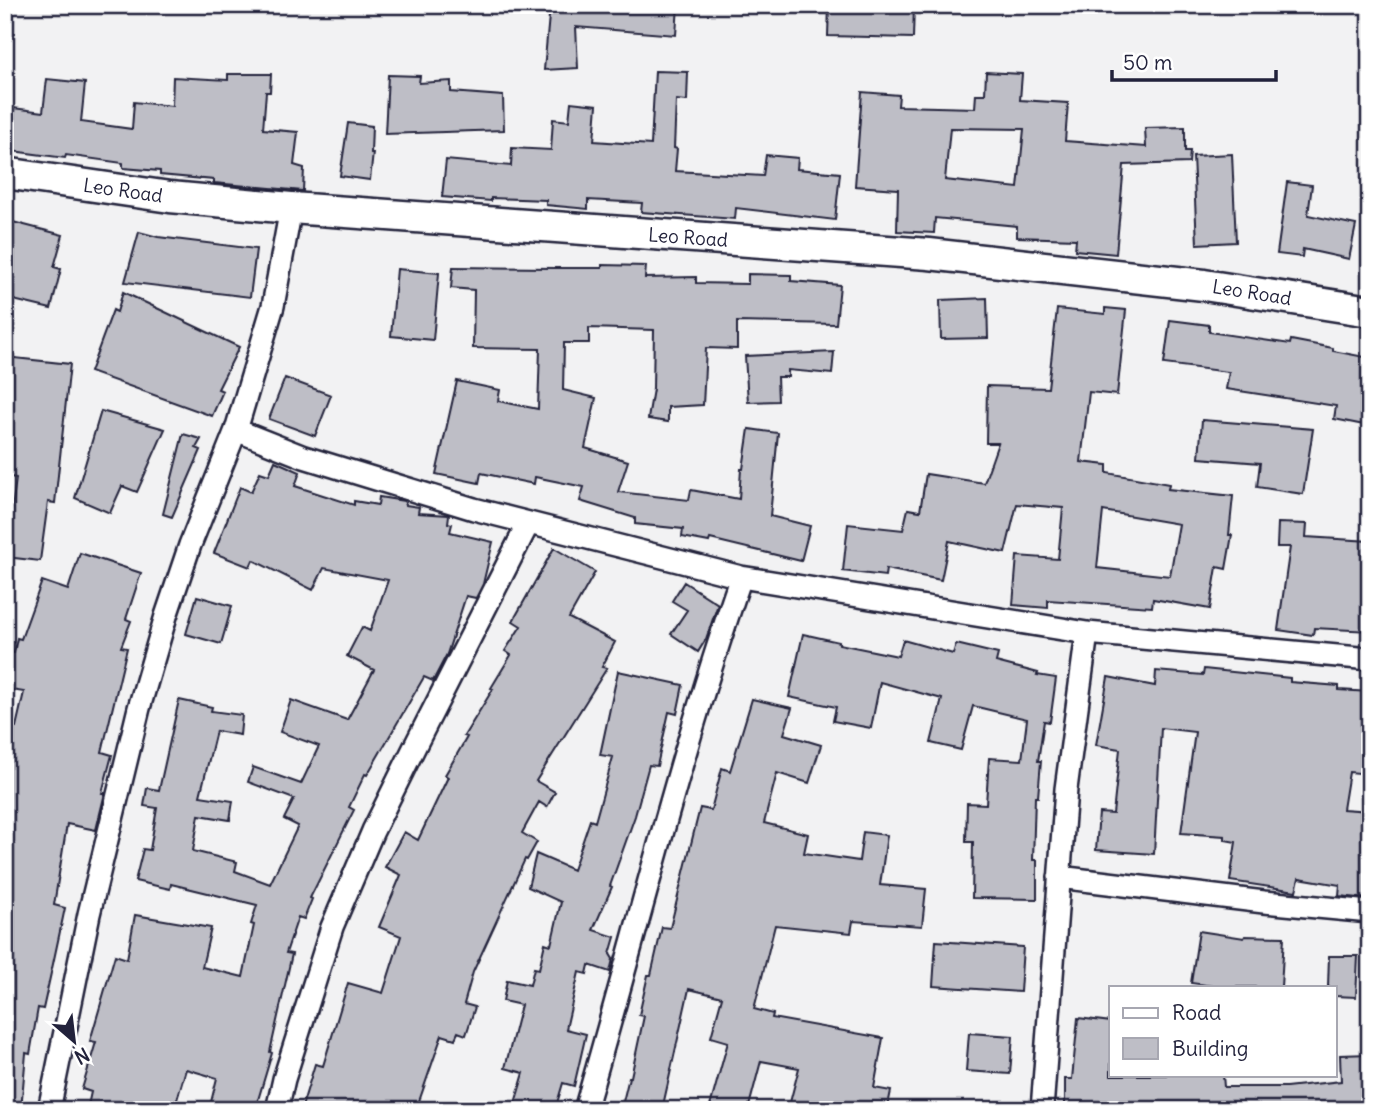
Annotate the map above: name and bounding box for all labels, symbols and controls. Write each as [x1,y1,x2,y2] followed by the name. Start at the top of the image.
[1112,38,1277,82] scale bar
[1123,49,1172,76] text: 50 m
[82,173,164,207] street label: Leo Road
[647,222,729,252] street label: Leo Road
[1211,274,1293,310] street label: Leo Road
[1109,986,1336,1076] legend
[1172,999,1221,1026] text: Road
[38,1006,108,1076] north arrow
[1172,1035,1248,1062] text: Building
[71,1042,93,1070] text: N

